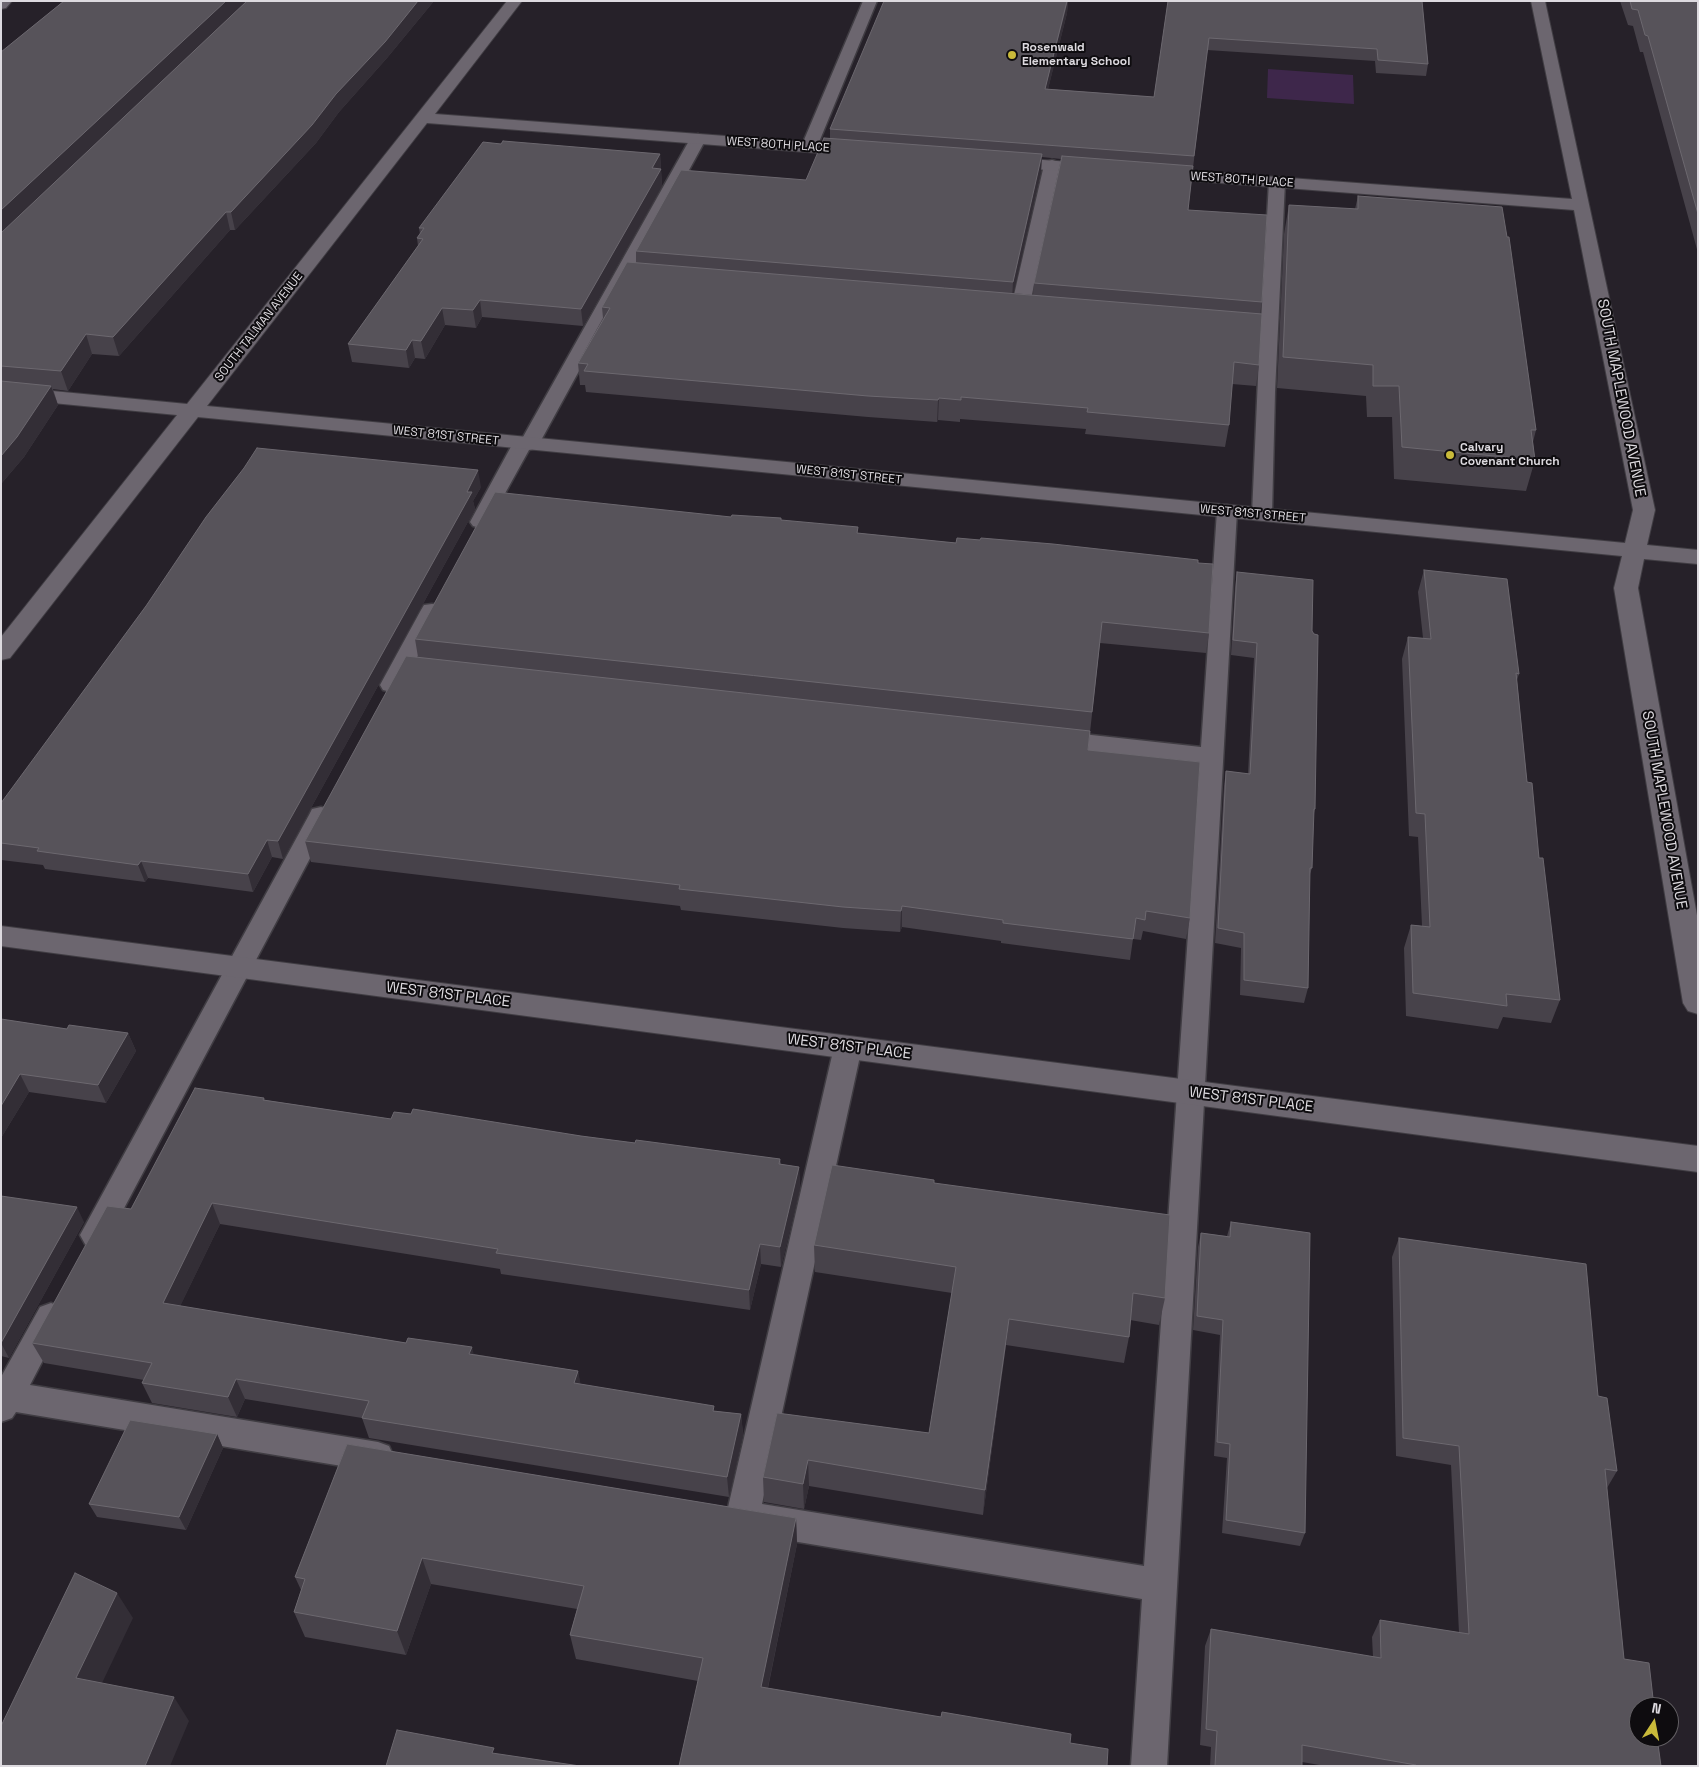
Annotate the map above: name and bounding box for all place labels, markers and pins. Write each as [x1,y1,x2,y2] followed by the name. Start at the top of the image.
[1022,41,1130,69] place label: Rosenwald Elementary School
[1006,49,1018,61] marker: Rosenwald Elementary School
[1460,441,1560,469] place label: Calvary Covenant Church
[1444,449,1456,461] marker: Calvary Covenant Church

